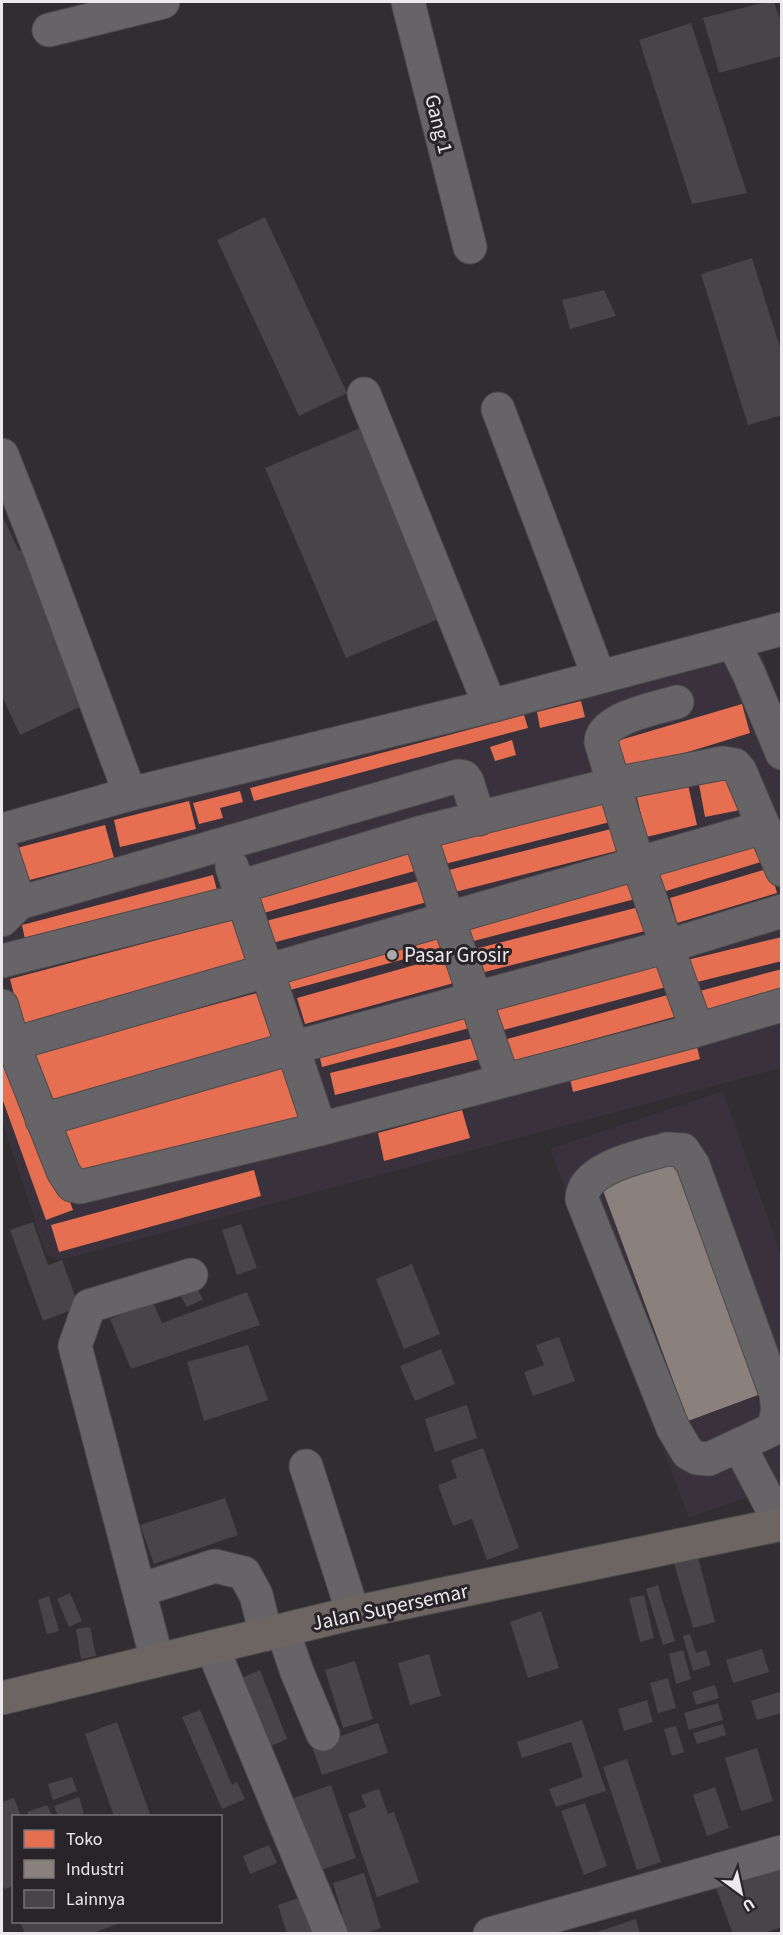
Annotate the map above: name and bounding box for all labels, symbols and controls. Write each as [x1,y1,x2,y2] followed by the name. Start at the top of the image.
[417,91,461,157] street label: Gang 1
[404,940,510,970] place label: Pasar Grosir
[385,948,399,962] marker: Pasar Grosir
[309,1576,471,1638] street label: Jalan Supersemar
[12,1815,222,1923] legend
[66,1827,103,1852] text: Toko
[66,1857,124,1882] text: Industri
[711,1863,771,1923] north arrow
[66,1887,125,1912] text: Lainnya
[738,1893,759,1917] text: U

